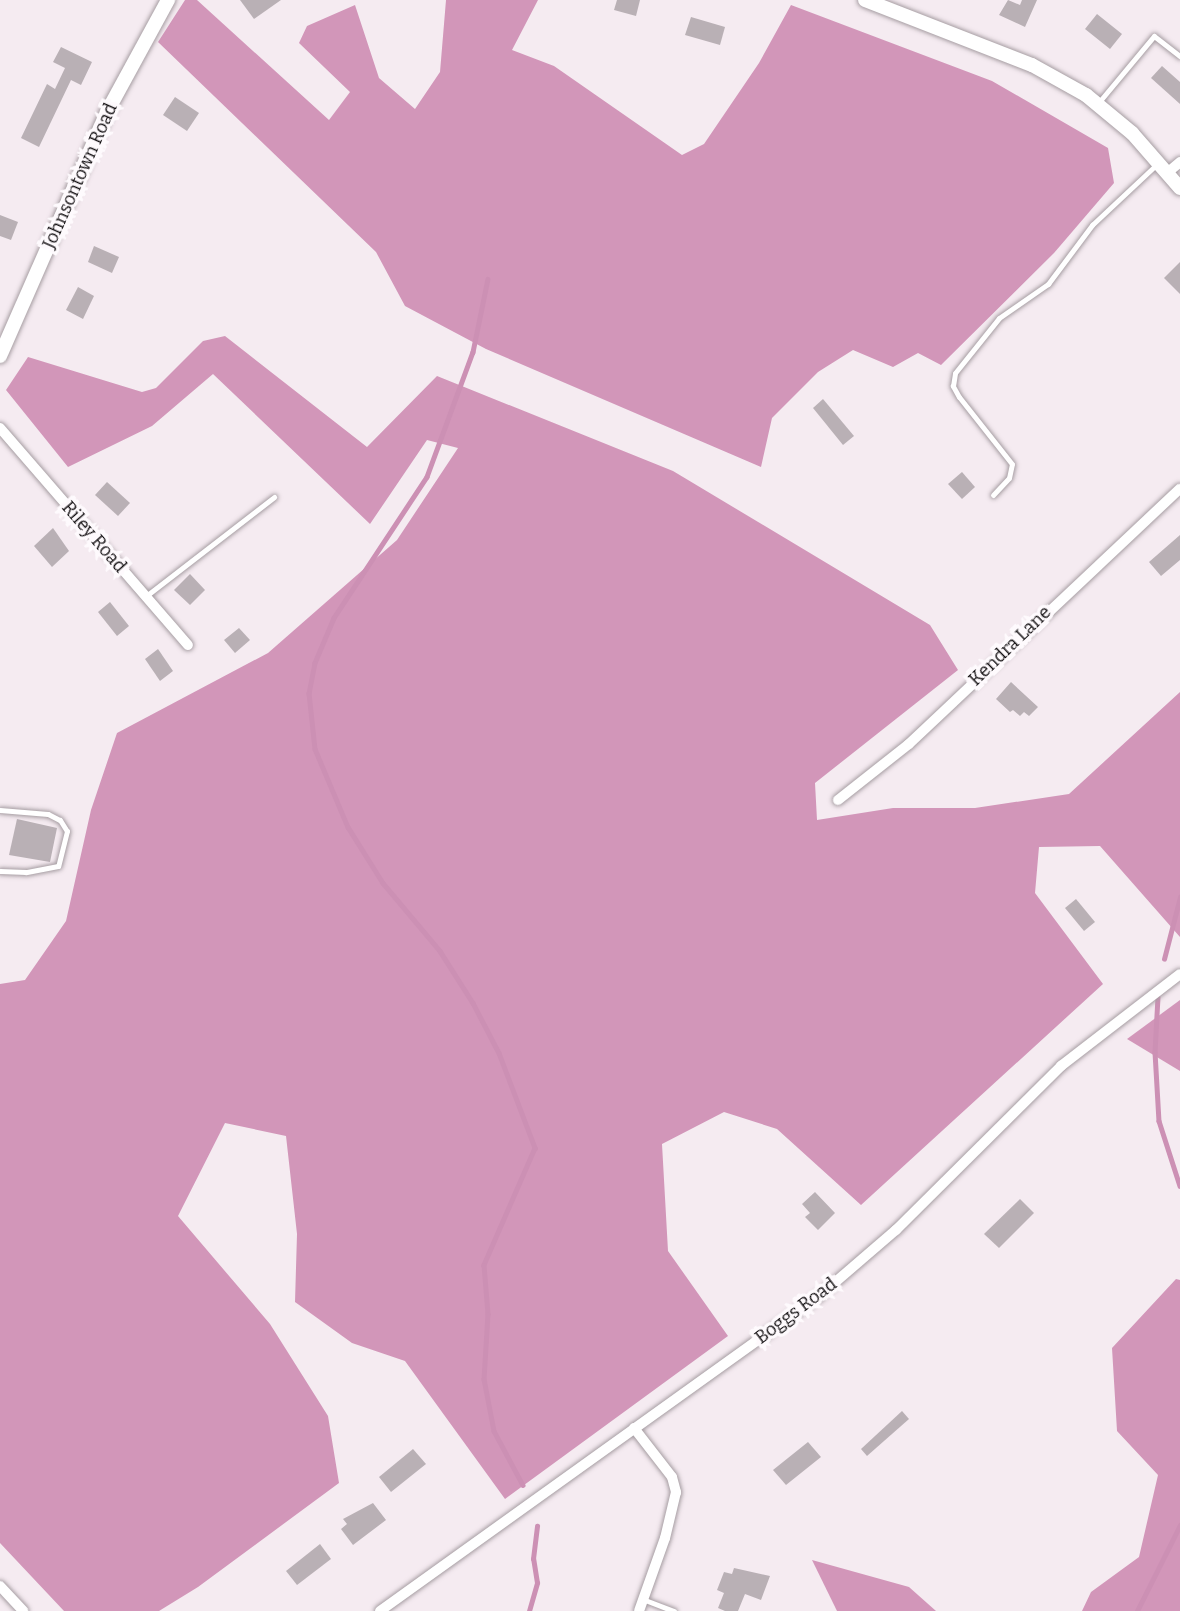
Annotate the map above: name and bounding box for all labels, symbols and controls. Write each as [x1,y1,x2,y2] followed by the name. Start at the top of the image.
[38,100,122,252] street label: Johnsontown Road
[57,497,131,577] street label: Riley Road
[965,602,1055,690] street label: Kendra Lane
[751,1273,841,1349] street label: Boggs Road

